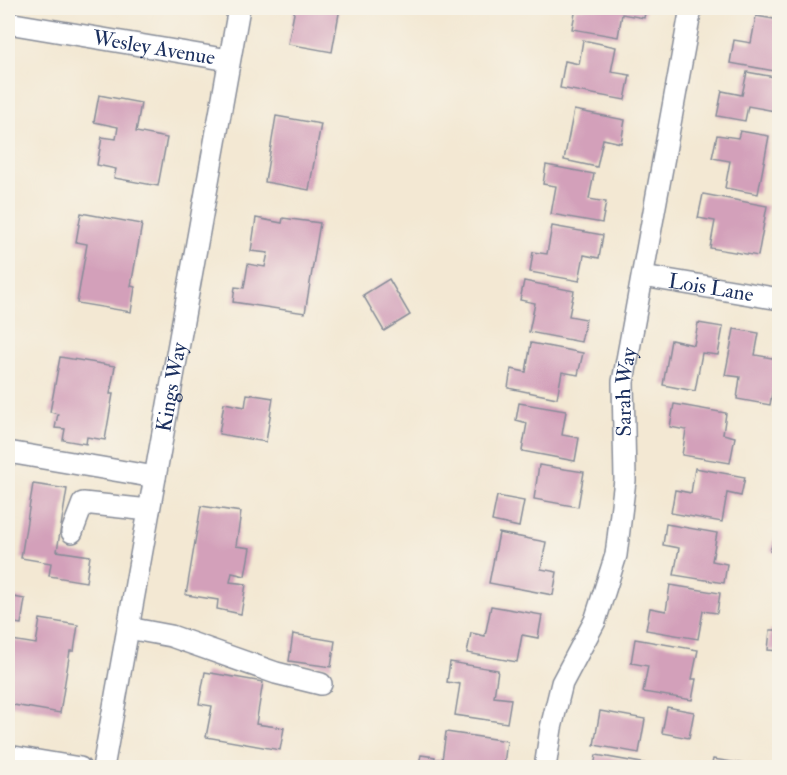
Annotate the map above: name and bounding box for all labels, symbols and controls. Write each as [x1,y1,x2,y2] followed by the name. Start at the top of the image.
[90,24,217,72] street label: Wesley Avenue
[666,267,756,308] street label: Lois Lane
[150,340,193,434] street label: Kings Way
[610,345,643,437] street label: Sarah Way

